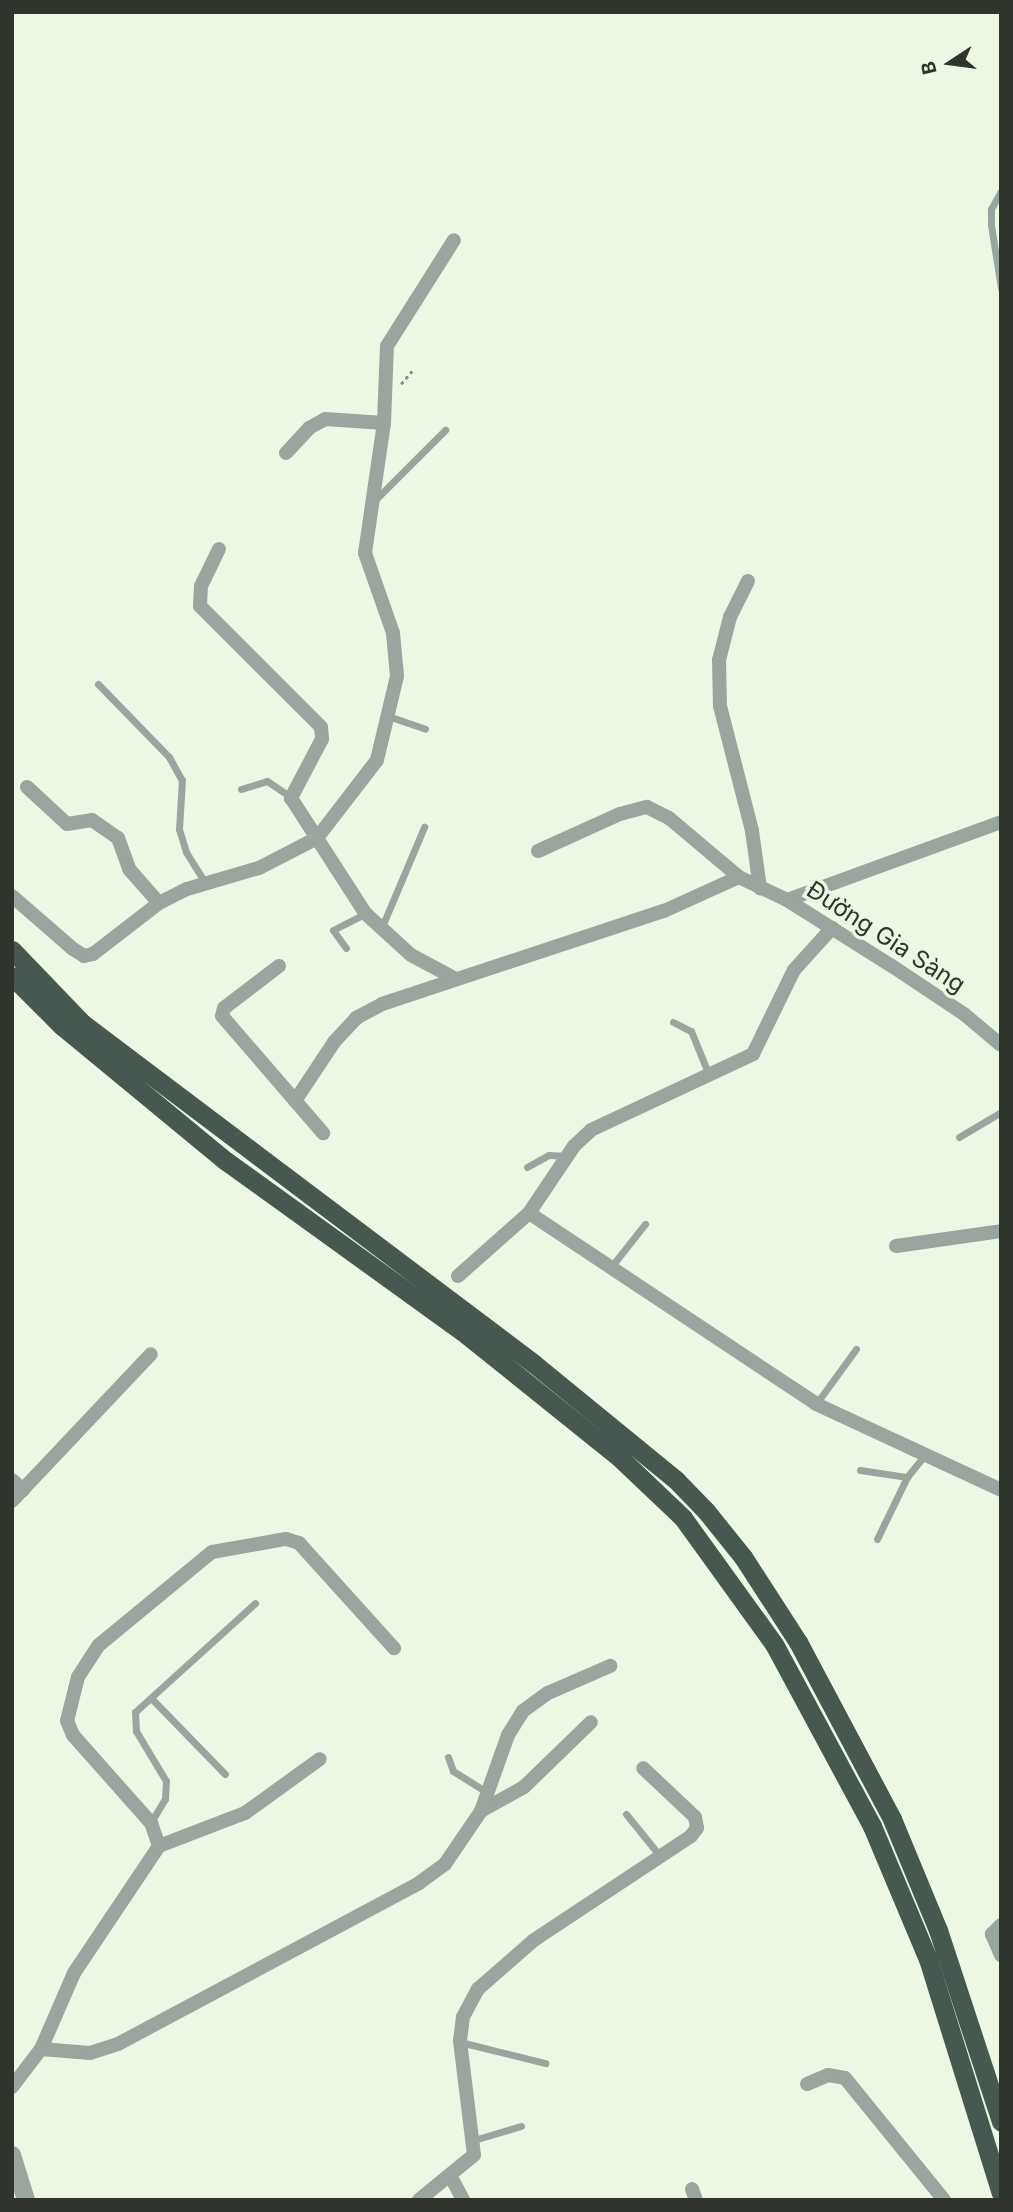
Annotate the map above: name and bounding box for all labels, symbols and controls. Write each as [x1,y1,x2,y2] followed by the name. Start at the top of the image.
[915,28,985,98] north arrow
[916,59,942,77] text: B
[801,875,971,999] street label: Đường Gia Sàng

